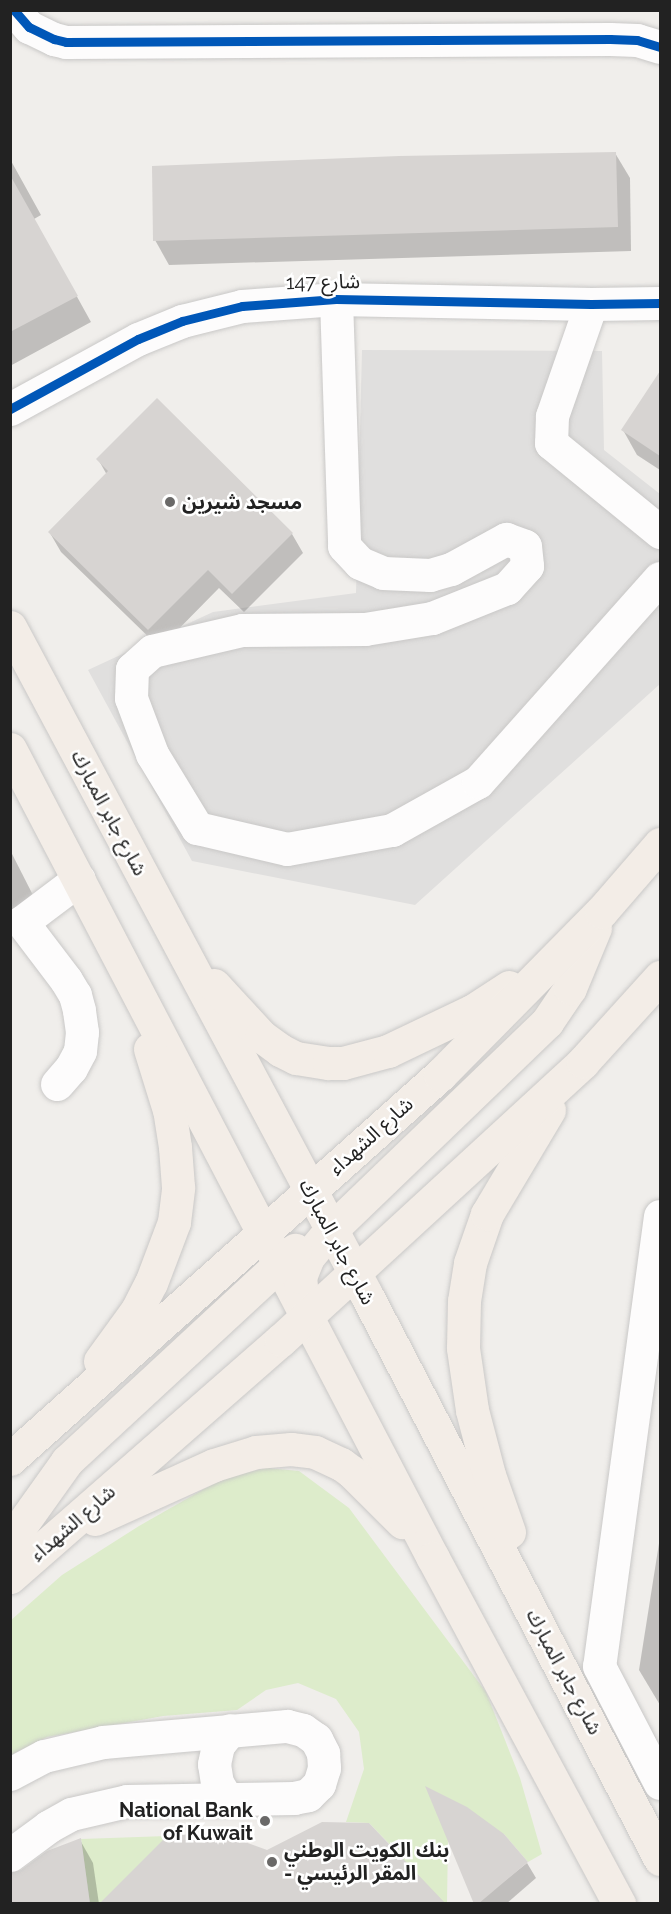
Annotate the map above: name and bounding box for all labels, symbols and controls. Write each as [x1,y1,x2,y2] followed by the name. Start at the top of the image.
[286,269,360,295] street label: شارع 147
[182,490,302,514] place label: مسجد شيرين
[163,495,177,509] marker: مسجد شيرين
[66,746,152,880] street label: شارع جابر المبارك
[324,1092,418,1180] street label: شارع الشهداء
[294,1175,380,1309] street label: شارع جابر المبارك
[26,1480,120,1566] street label: شارع الشهداء
[521,1605,607,1739] street label: شارع جابر المبارك
[119,1798,253,1845] place label: National Bank of Kuwait
[258,1814,272,1828] marker: National Bank of Kuwait
[284,1838,449,1885] place label: بنك الكويت الوطني - المقر الرئيسي
[265,1855,279,1869] marker: بنك الكويت الوطني - المقر الرئيسي

